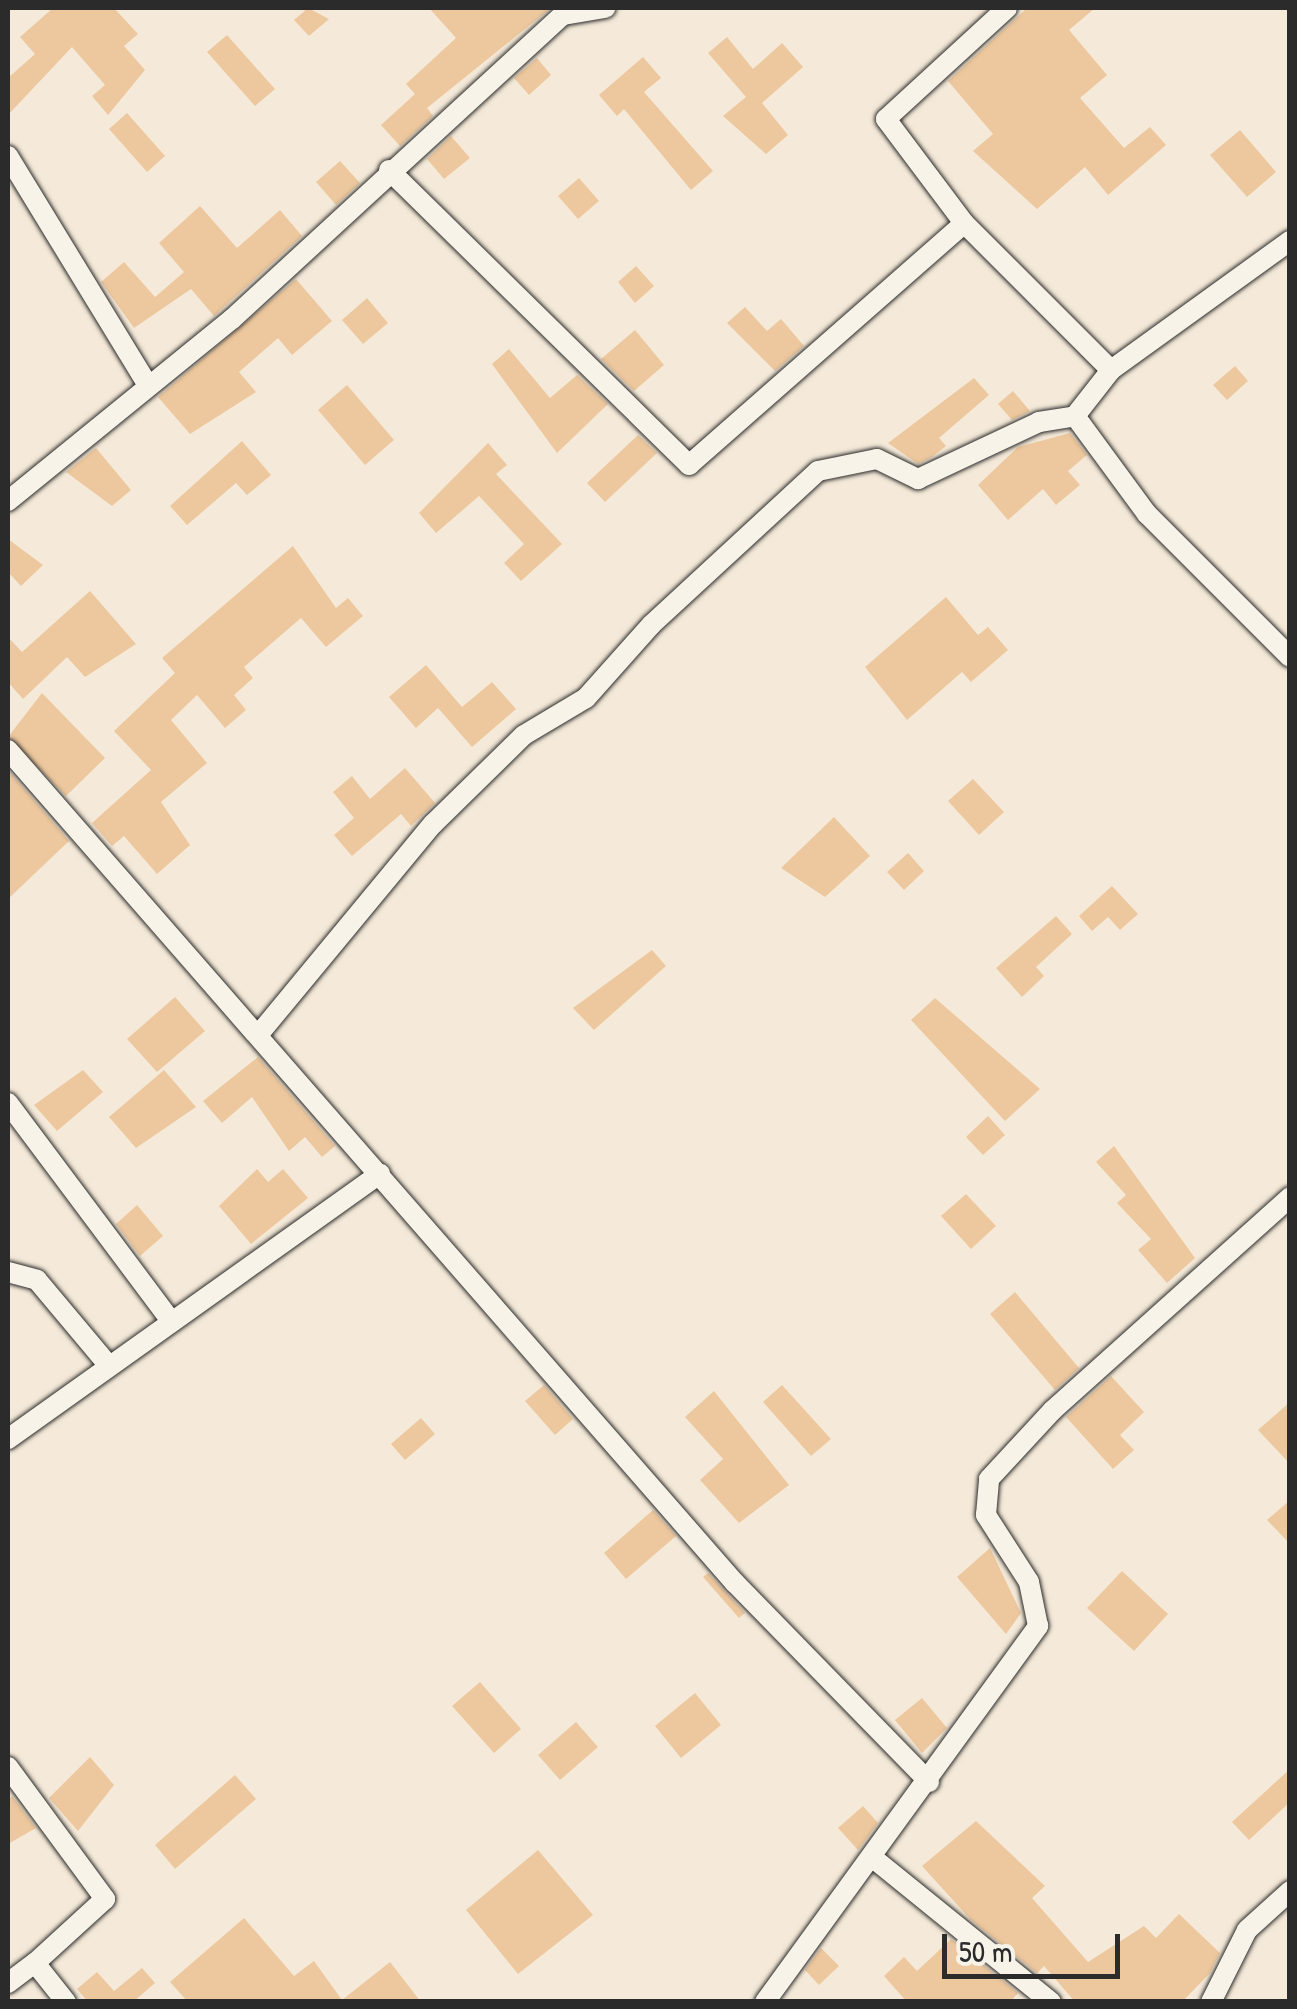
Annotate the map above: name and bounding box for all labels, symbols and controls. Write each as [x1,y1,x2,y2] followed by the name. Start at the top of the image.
[947,1914,1124,1976] scale bar
[959,1931,1012,1971] text: 50 m

